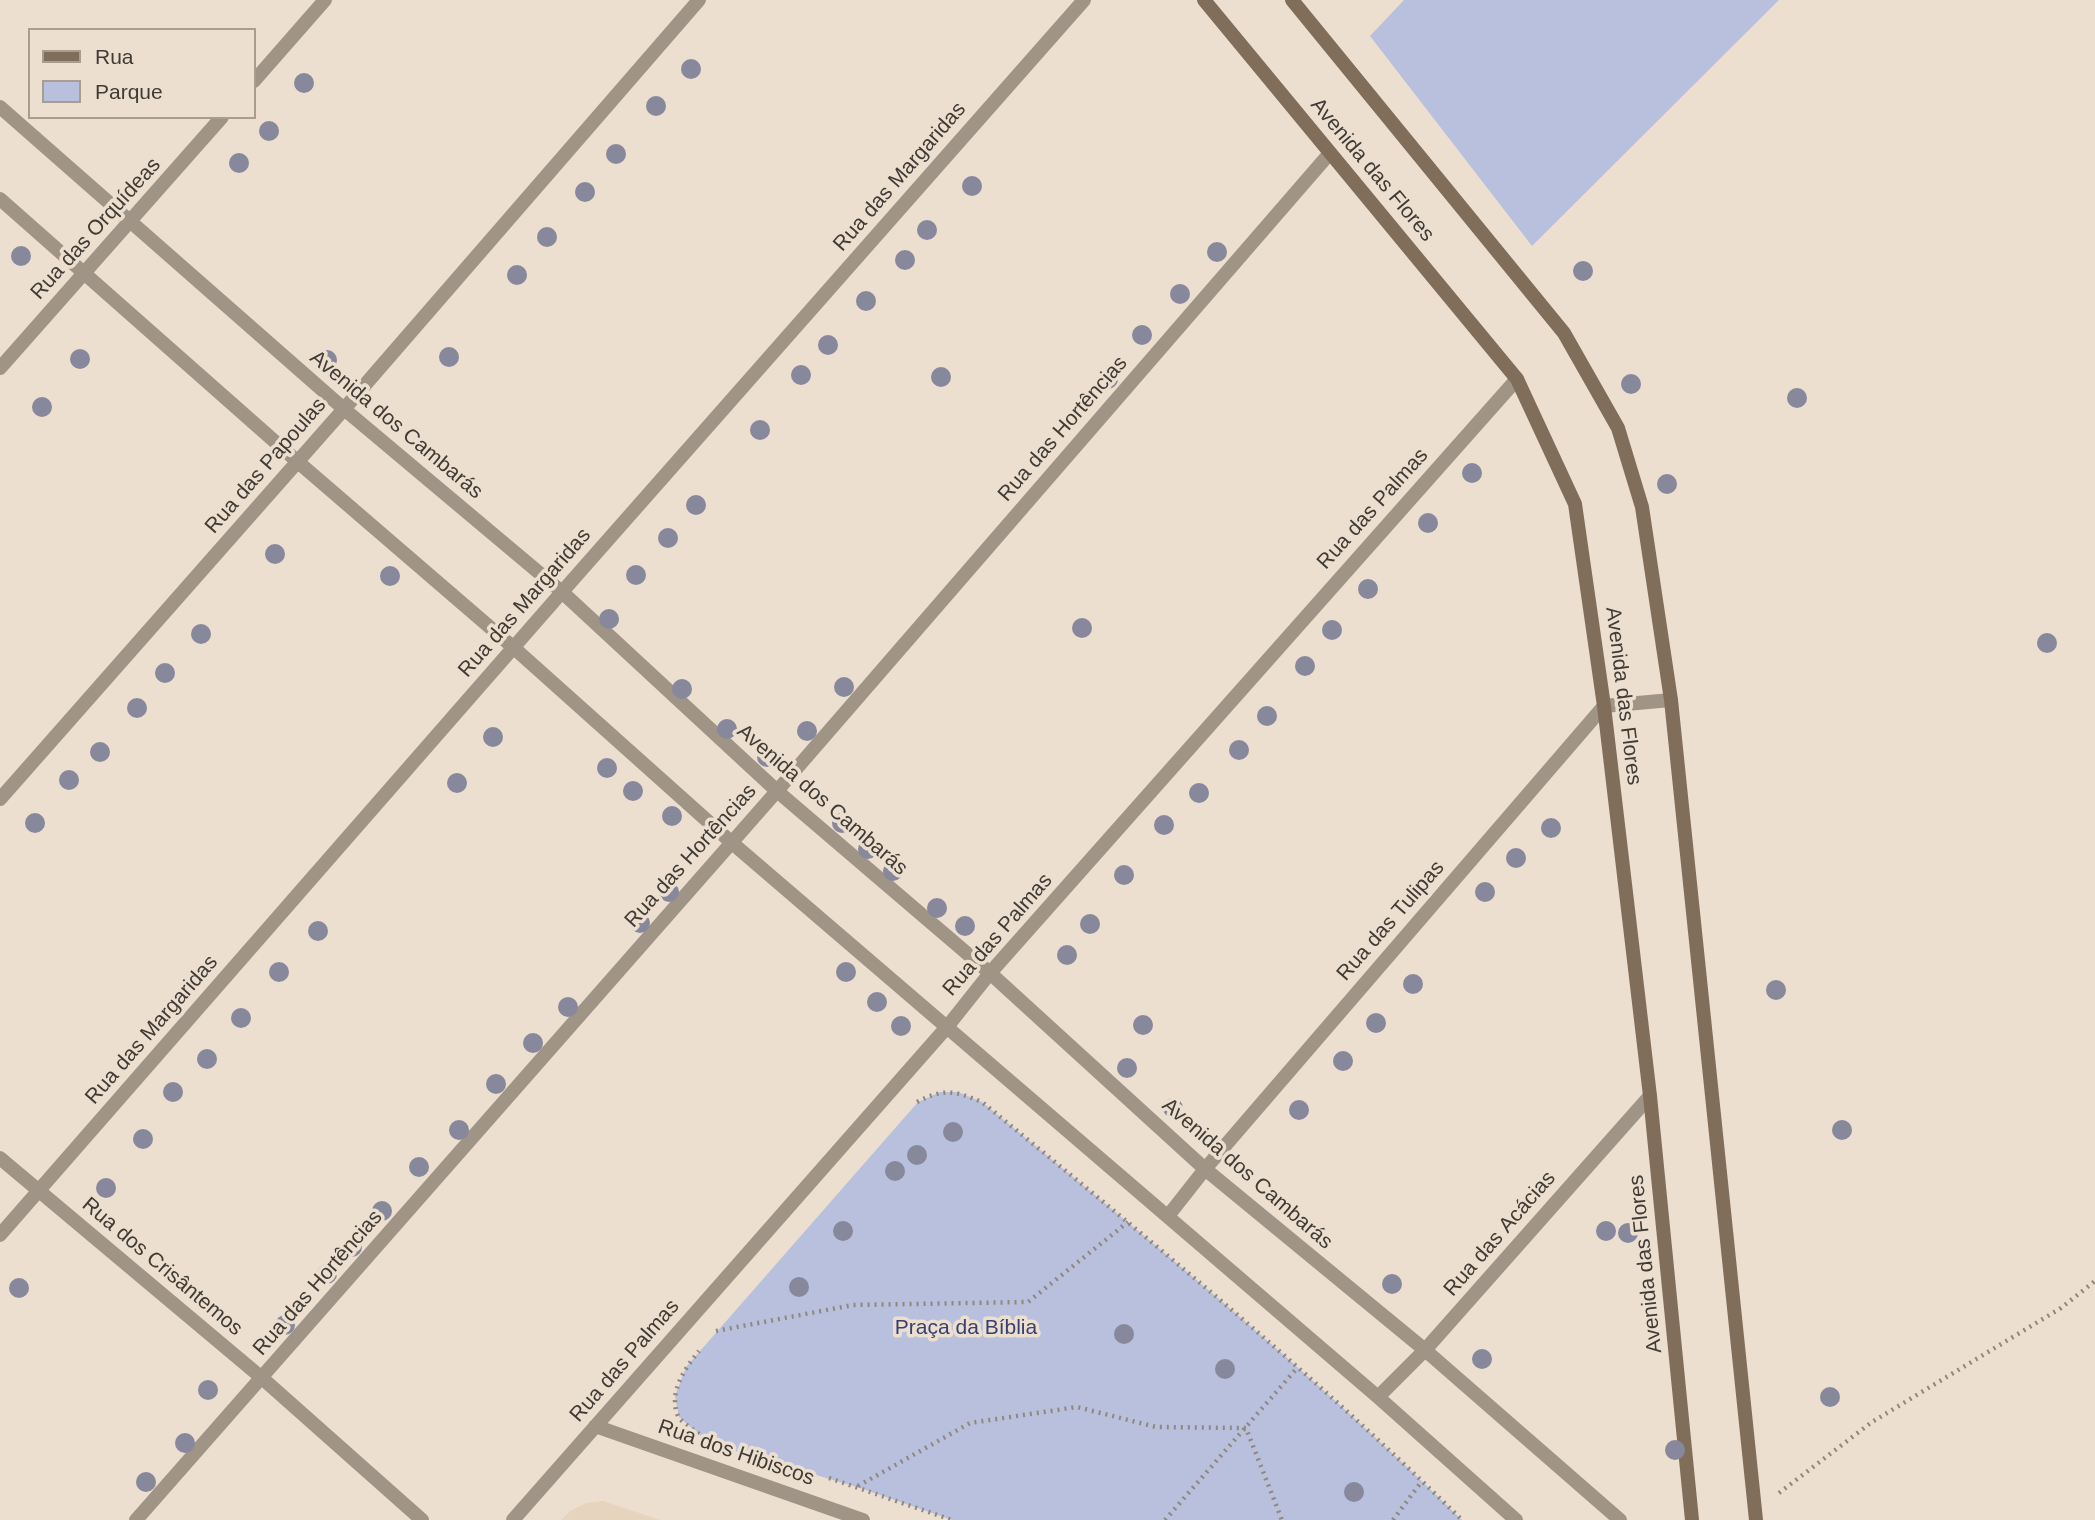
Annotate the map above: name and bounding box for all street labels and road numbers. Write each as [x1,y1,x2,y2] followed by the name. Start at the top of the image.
[1305,93,1439,247] street label: Avenida das Flores
[828,97,972,257] street label: Rua das Margaridas
[26,153,166,305] street label: Rua das Orquídeas
[304,345,488,505] street label: Avenida dos Cambarás
[993,351,1133,507] street label: Rua das Hortências
[200,393,332,539] street label: Rua das Papoulas
[1312,443,1434,575] street label: Rua das Palmas
[453,523,597,683] street label: Rua das Margaridas
[1600,605,1646,787] street label: Avenida das Flores
[732,719,912,881] street label: Avenida dos Cambarás
[620,779,762,933] street label: Rua das Hortências
[1332,856,1450,986] street label: Rua das Tulipas
[938,869,1058,1001] street label: Rua das Palmas
[80,950,224,1110] street label: Rua das Margaridas
[1157,1093,1337,1255] street label: Avenida dos Cambarás
[1439,1166,1561,1302] street label: Rua das Acácias
[1624,1173,1668,1355] street label: Avenida das Flores
[77,1192,247,1342] street label: Rua dos Crisântemos
[248,1205,388,1361] street label: Rua das Hortências
[565,1295,685,1427] street label: Rua das Palmas
[655,1414,817,1492] street label: Rua dos Hibiscos

